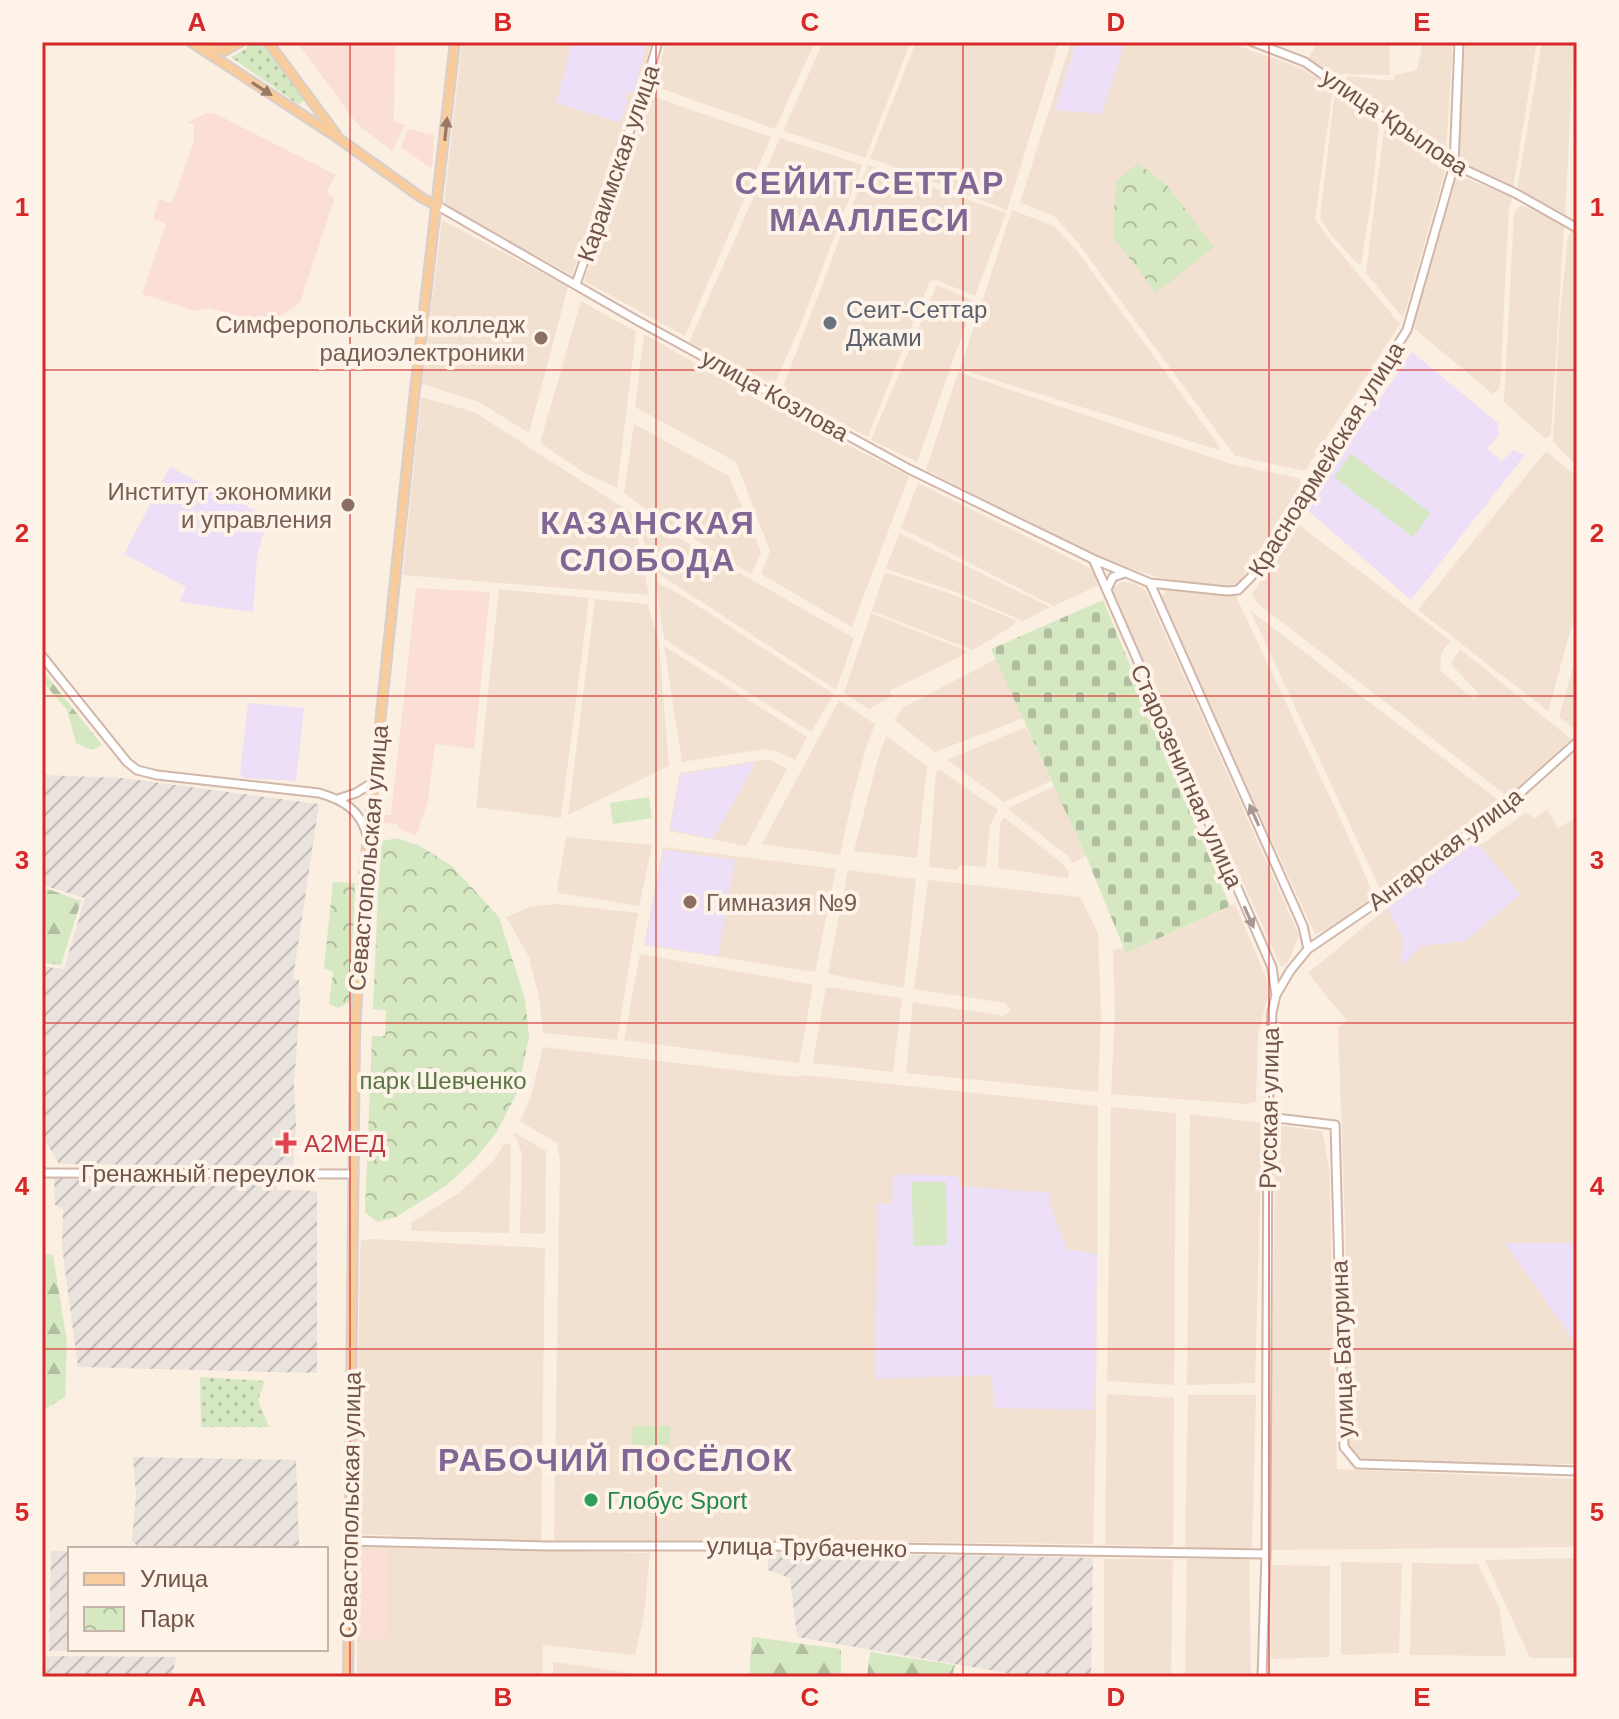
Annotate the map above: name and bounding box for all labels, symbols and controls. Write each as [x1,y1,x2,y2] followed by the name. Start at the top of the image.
[188,7,207,37] text: A
[494,7,512,37] text: B
[801,7,820,37] text: C
[1107,7,1125,37] text: D
[1413,7,1431,37] text: E
[572,61,665,265] street label: Караимская улица
[1317,63,1474,181] street label: улица Крылова
[251,81,273,96] one-way arrow
[439,116,452,141] one-way arrow
[735,165,1005,238] district label: СЕЙИТ-СЕТТАР МААЛЛЕСИ
[15,192,29,222] text: 1
[1590,192,1604,222] text: 1
[846,296,987,351] place label: Сеит-Сеттар Джами
[215,311,525,366] place label: Симферопольский колледж радиоэлектроники
[821,314,839,332] marker: Сеит-Сеттар Джами
[532,329,550,347] marker: Симферопольский колледж радиоэлектроники
[1243,336,1410,581] street label: Красноармейская улица
[697,343,854,447] street label: улица Козлова
[107,478,332,533] place label: Институт экономики и управления
[339,496,357,514] marker: Институт экономики и управления
[540,505,756,578] district label: КАЗАНСКАЯ СЛОБОДА
[15,518,29,548] text: 2
[1590,518,1604,548] text: 2
[1125,660,1249,893] street label: Старозенитная улица
[343,723,393,992] street label: Севастопольская улица
[1363,782,1528,916] street label: Ангарская улица
[1247,803,1260,827] one-way arrow
[15,845,29,875] text: 3
[1590,845,1604,875] text: 3
[706,889,857,916] place label: Гимназия №9
[681,893,699,911] marker: Гимназия №9
[1242,906,1256,929] one-way arrow
[1254,1026,1284,1189] street label: Русская улица
[359,1067,527,1094] park label: парк Шевченко
[304,1130,386,1157] place label: А2МЕД
[275,1132,297,1154] marker: А2МЕД
[81,1160,315,1187] street label: Гренажный переулок
[15,1171,30,1201] text: 4
[1590,1171,1605,1201] text: 4
[1325,1259,1359,1438] street label: улица Батурина
[334,1371,366,1639] street label: Севастопольская улица
[438,1442,794,1478] district label: РАБОЧИЙ ПОСЁЛОК
[607,1487,748,1514] place label: Глобус Sport
[582,1491,600,1509] marker: Глобус Sport
[15,1497,29,1527] text: 5
[1590,1497,1604,1527] text: 5
[707,1532,907,1562] street label: улица Трубаченко
[68,1547,328,1651] legend
[140,1565,209,1592] text: Улица
[140,1605,195,1632] text: Парк
[188,1682,207,1712] text: A
[494,1682,512,1712] text: B
[801,1682,820,1712] text: C
[1107,1682,1125,1712] text: D
[1413,1682,1431,1712] text: E

